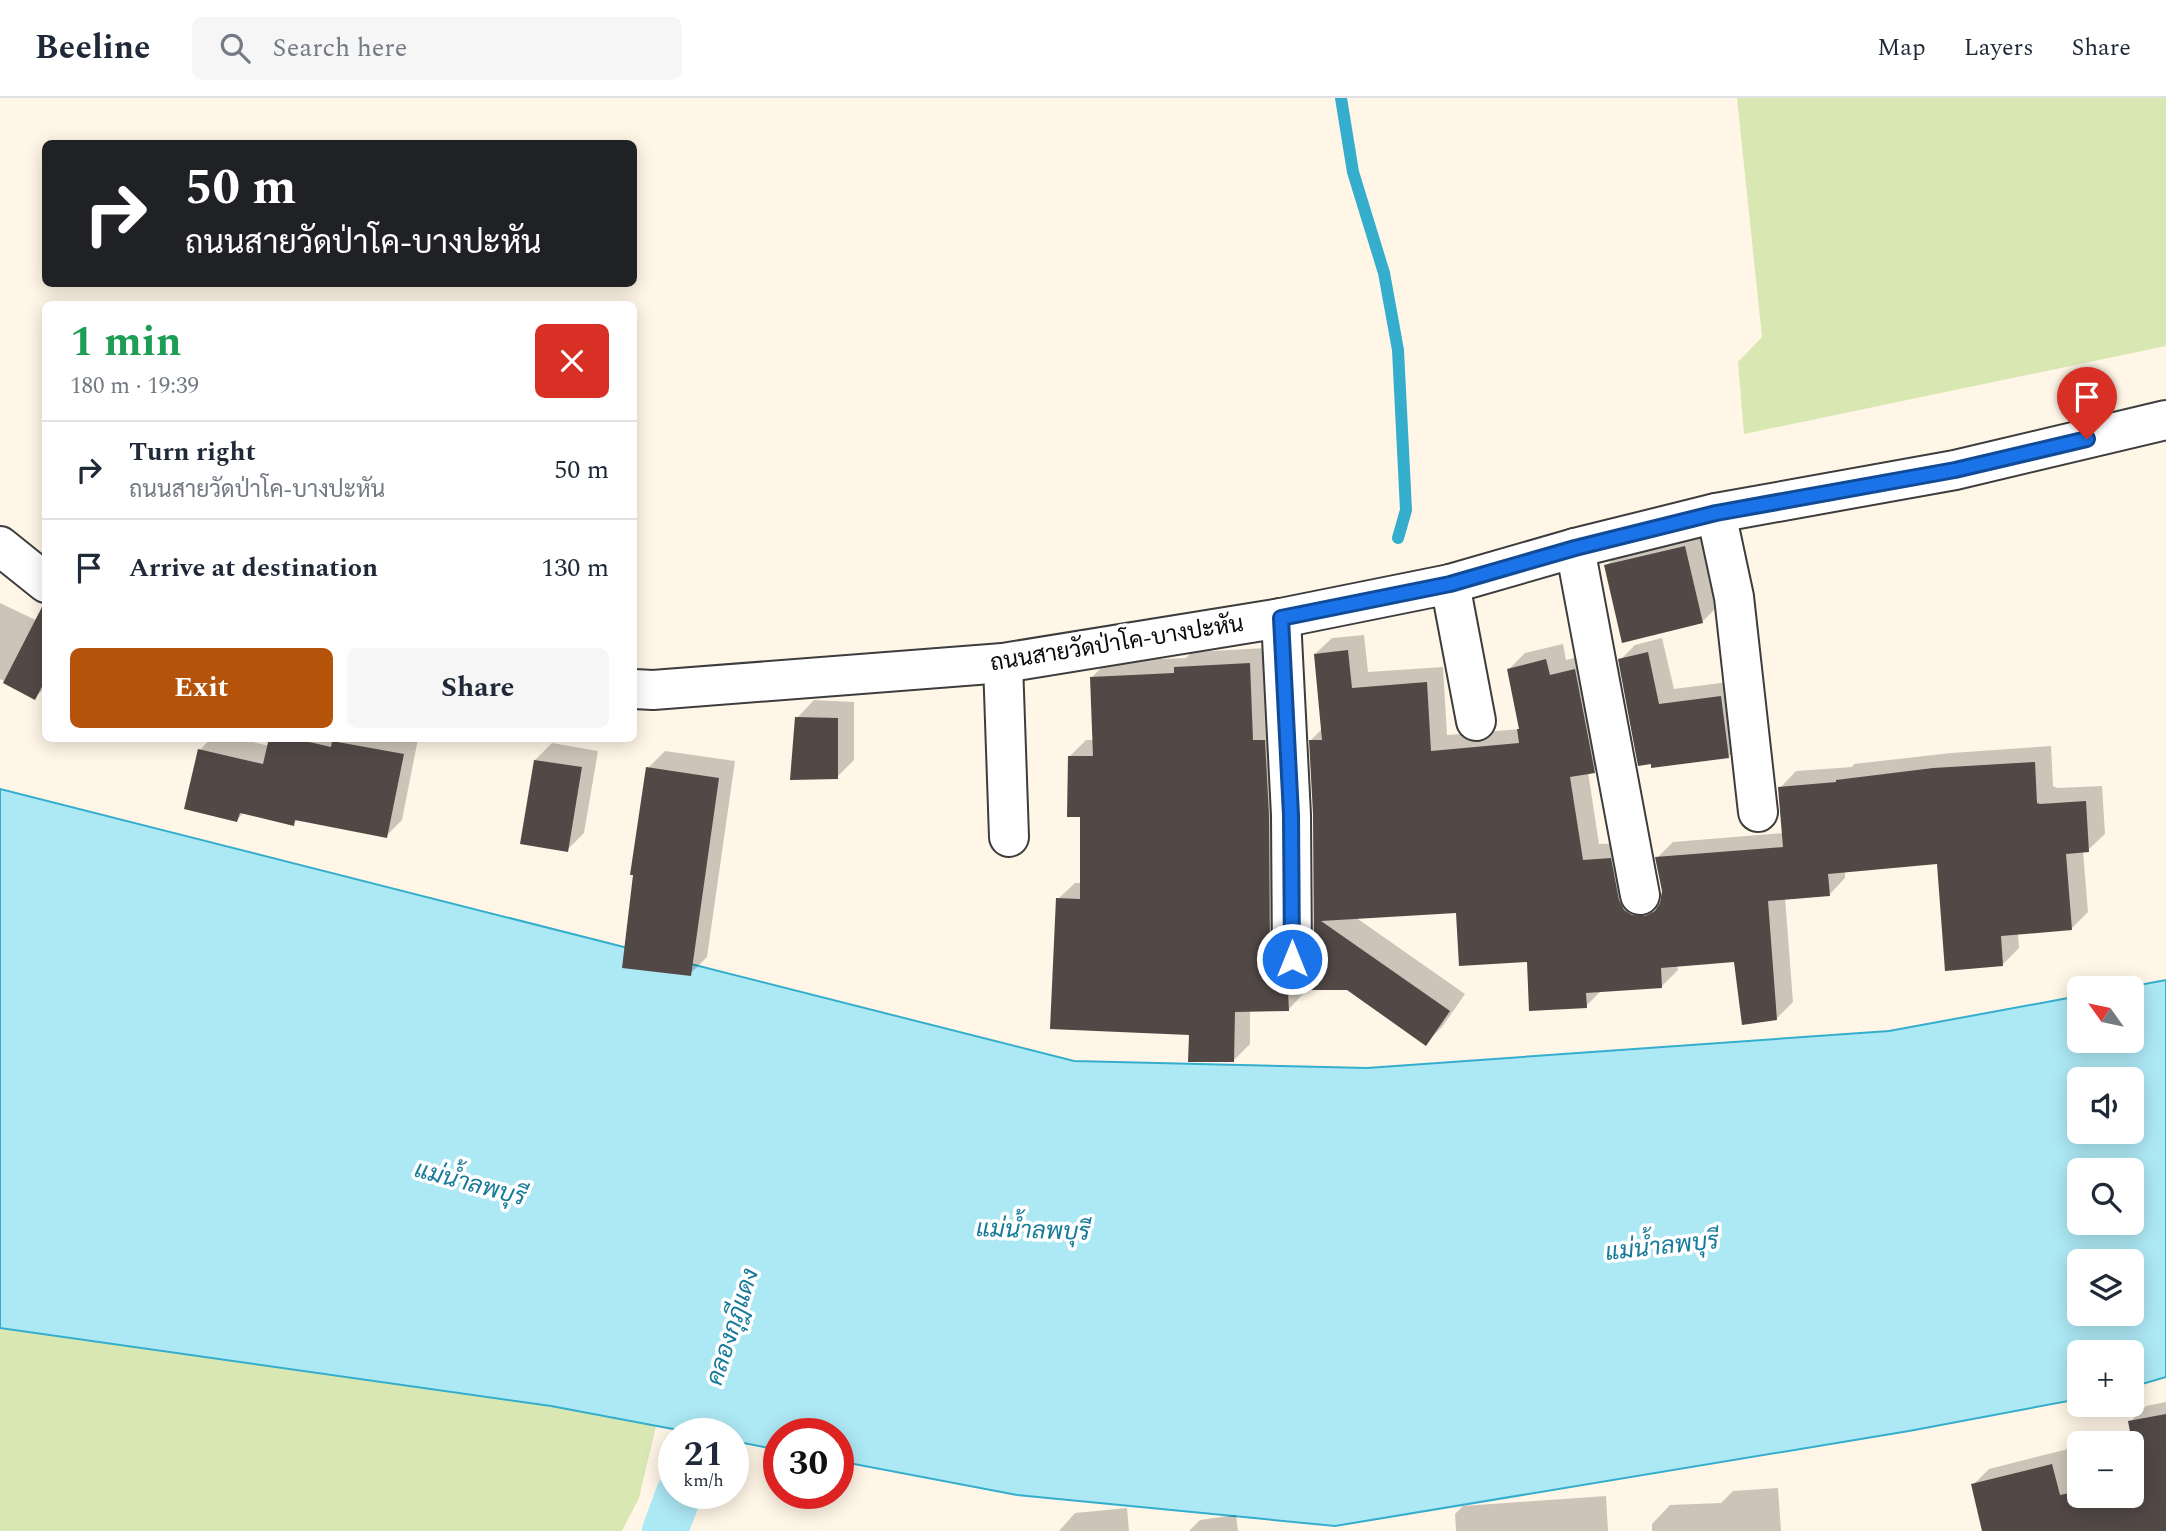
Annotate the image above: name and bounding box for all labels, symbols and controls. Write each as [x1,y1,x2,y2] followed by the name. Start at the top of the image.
[192,17,682,80] search box
[35,23,150,73] text: Beeline
[272,28,407,68] text: Search here
[216,29,254,67] icon: search
[1877,30,1926,66] text: Map
[1964,30,2034,66] text: Layers
[2072,30,2131,66] text: Share
[185,151,296,226] text: 50 m
[70,168,161,259] icon: right
[185,219,541,268] text: ถนนสายวัดป่าโค-บางปะหัน
[70,311,182,374] text: 1 min
[535,324,609,398] button: close
[2057,367,2117,439] pin
[70,369,199,404] text: 180 m · 19:39
[2068,378,2106,416] icon: arrive
[129,432,256,472] text: Turn right
[554,450,609,490] text: 50 m
[70,451,108,489] icon: right
[129,473,385,508] text: ถนนสายวัดป่าโค-บางปะหัน
[129,548,378,588] text: Arrive at destination
[541,548,609,588] text: 130 m
[70,549,108,587] icon: arrive
[988,607,1246,681] street label: ถนนสายวัดป่าโค-บางปะหัน
[70,648,333,728] button: Exit
[347,648,609,728] button: Share
[1255,922,1329,996] position arrow
[2067,976,2144,1054] north arrow
[2067,976,2144,1508] map controls
[2067,1067,2144,1144] button: sound
[410,1149,532,1217] water label: แม่น้ำลพบุรี
[2067,1158,2144,1235] button: search
[975,1208,1093,1251] water label: แม่น้ำลพบุรี
[1603,1220,1723,1271] water label: แม่น้ำลพบุรี
[2067,1249,2144,1326] button: layers
[697,1264,769,1390] water label: คลองกุฎีแดง
[2067,1340,2144,1417] button: +
[763,1418,854,1509] speed limit sign: 30
[684,1428,723,1481] text: 21
[2067,1431,2144,1508] button: −
[683,1467,724,1494] text: km/h

